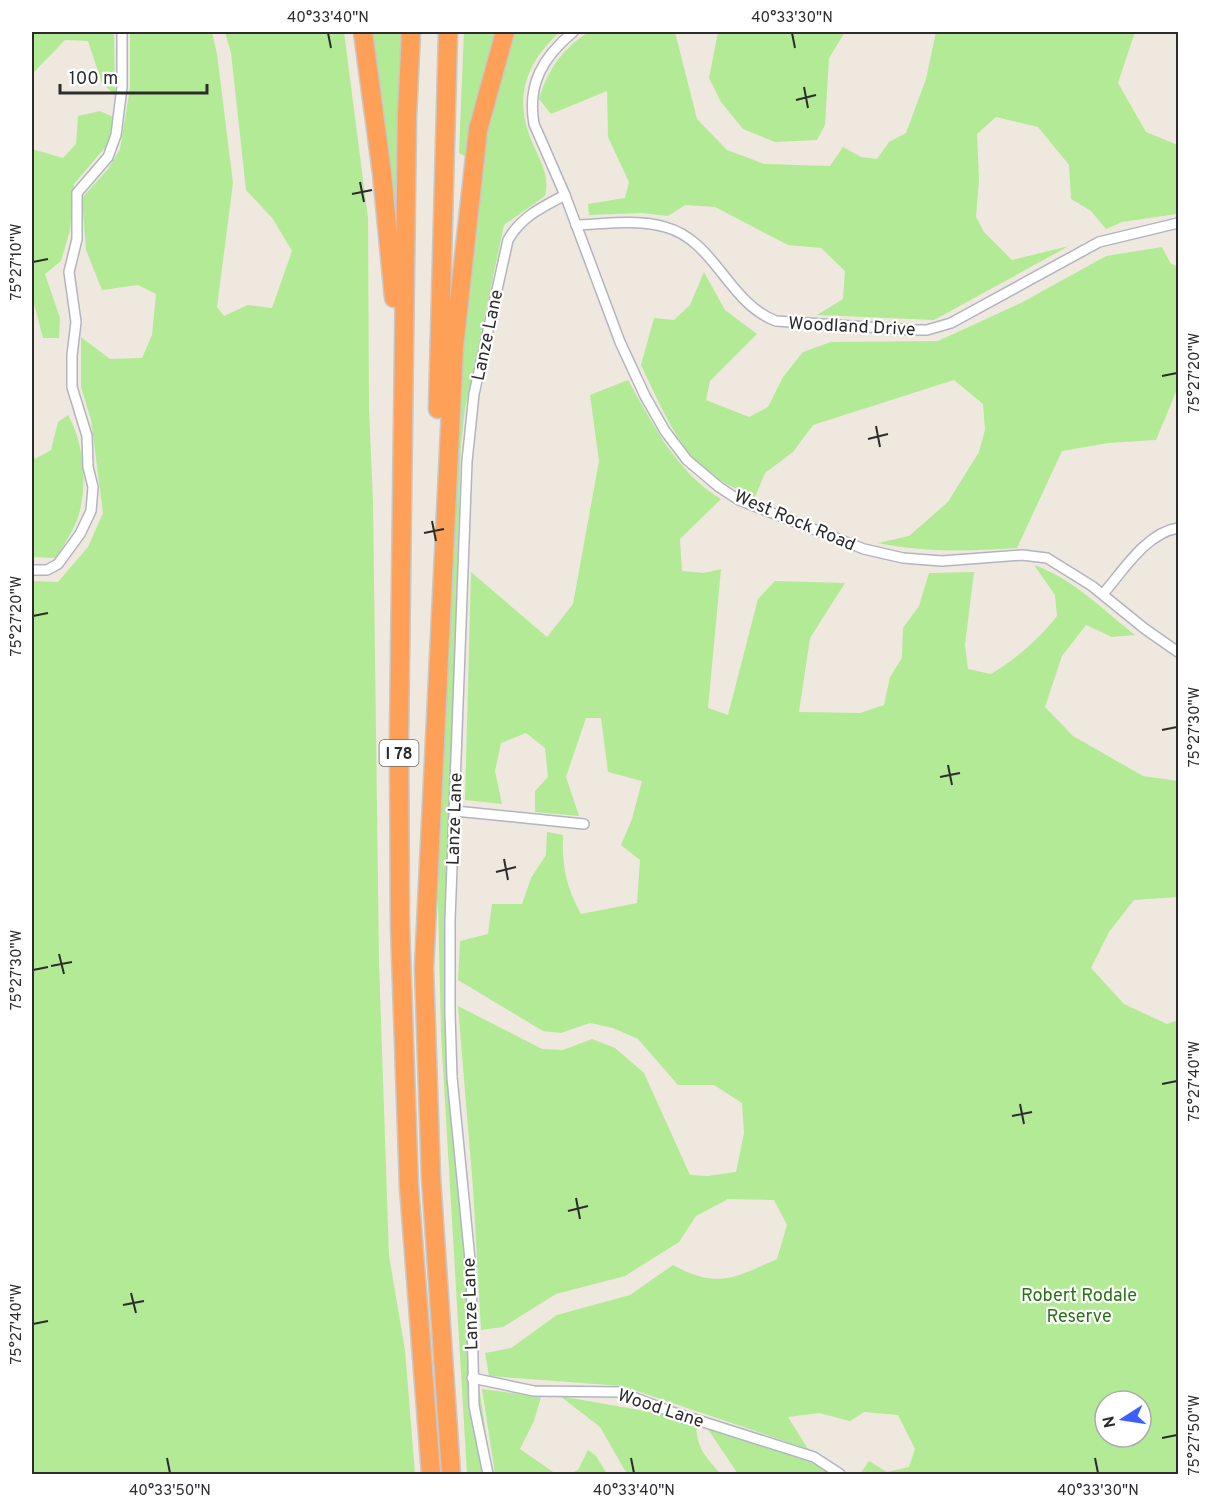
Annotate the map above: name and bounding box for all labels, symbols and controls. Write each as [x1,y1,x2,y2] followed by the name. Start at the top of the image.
[287,9,369,28] text: 40°33'40"N
[751,9,833,28] text: 40°33'30"N
[60,57,207,95] scale bar
[69,68,118,91] text: 100 m
[8,223,27,301] text: 75°27'10"W
[468,288,509,383] street label: Lanze Lane
[788,313,916,342] street label: Woodland Drive
[1186,333,1205,413] text: 75°27'20"W
[730,485,859,557] street label: West Rock Road
[8,576,27,656] text: 75°27'20"W
[1186,687,1205,767] text: 75°27'30"W
[380,740,418,766] road number: I 78
[442,772,469,866] street label: Lanze Lane
[8,930,27,1010] text: 75°27'30"W
[1186,1041,1205,1121] text: 75°27'40"W
[458,1257,485,1351] street label: Lanze Lane
[8,1284,27,1364] text: 75°27'40"W
[1021,1285,1137,1329] park label: Robert Rodale Reserve
[614,1385,707,1434] street label: Wood Lane
[1093,1389,1153,1449] north arrow
[1186,1395,1205,1475] text: 75°27'50"W
[1099,1414,1121,1429] text: N
[129,1482,211,1501] text: 40°33'50"N
[593,1482,675,1501] text: 40°33'40"N
[1057,1482,1139,1501] text: 40°33'30"N

